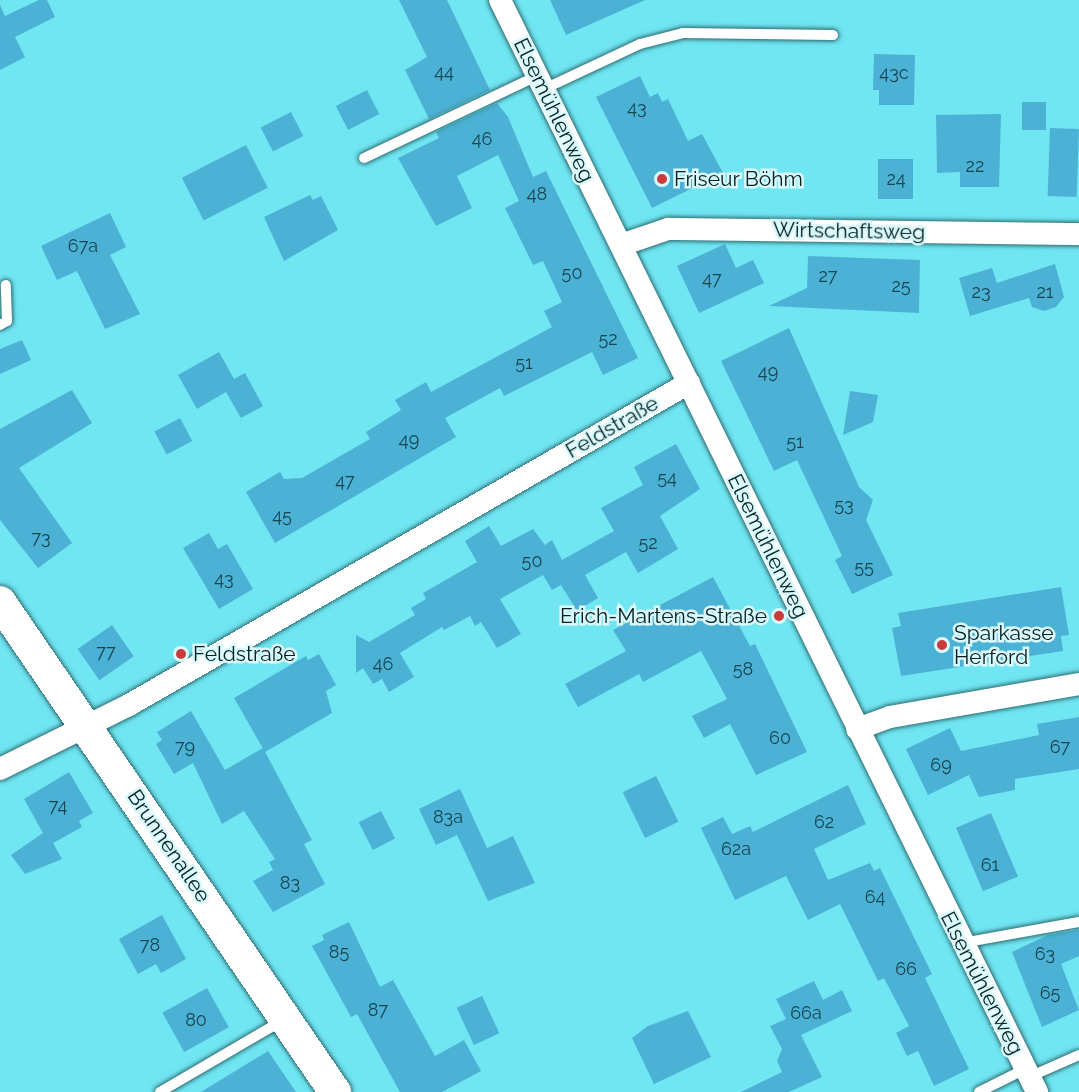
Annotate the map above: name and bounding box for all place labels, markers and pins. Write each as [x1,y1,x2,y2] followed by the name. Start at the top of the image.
[674,166,803,192] place label: Friseur Böhm
[655,172,669,186] marker: Friseur Böhm
[560,603,767,629] place label: Erich-Martens-Straße
[772,609,786,623] marker: Erich-Martens-Straße
[954,620,1054,670] place label: Sparkasse Herford
[935,638,949,652] marker: Sparkasse Herford
[193,641,296,667] place label: Feldstraße
[174,647,188,661] marker: Feldstraße

